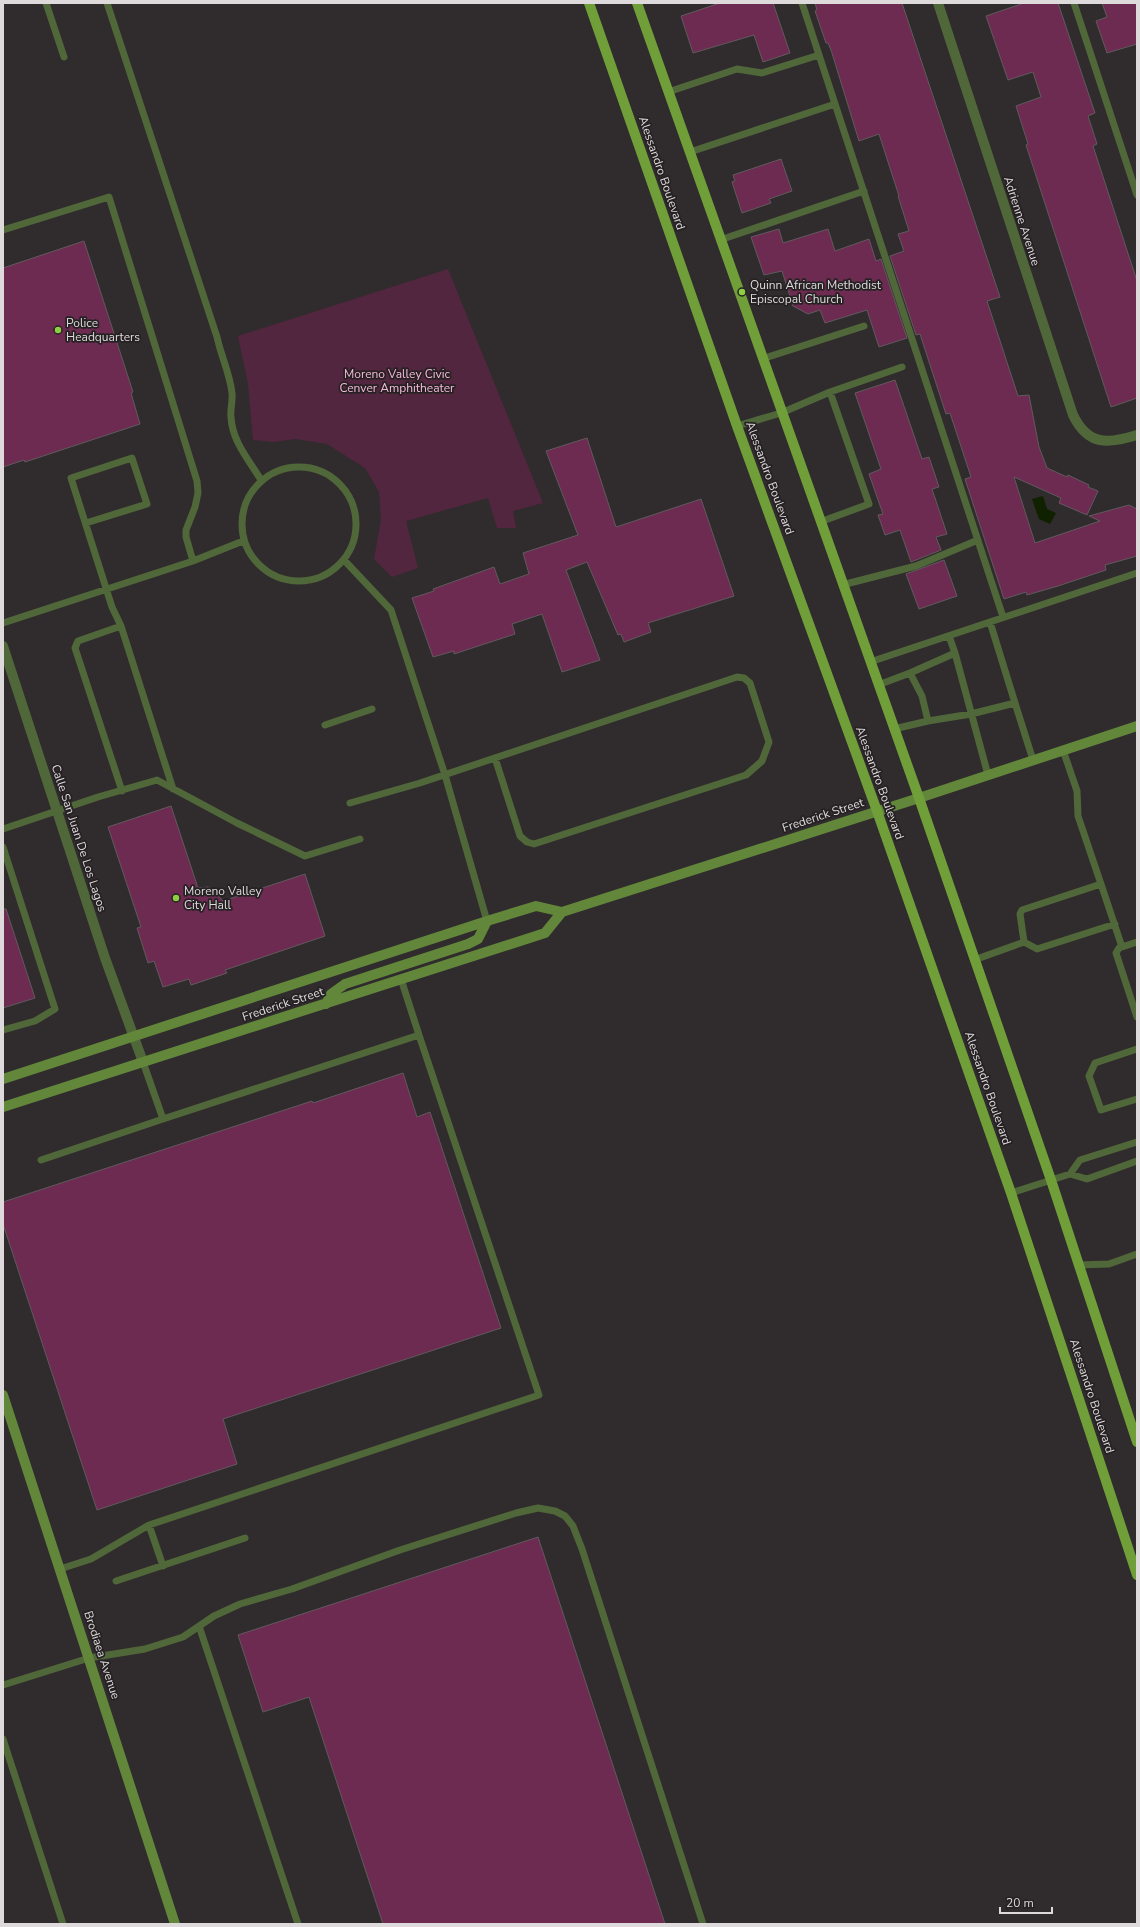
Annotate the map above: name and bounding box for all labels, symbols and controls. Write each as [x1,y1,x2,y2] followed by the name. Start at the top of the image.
[635,114,689,232] street label: Alessandro Boulevard
[1000,174,1044,268] street label: Adrienne Avenue
[750,277,882,307] place label: Quinn African Methodist Episcopal Church
[737,287,747,297] marker: Quinn African Methodist Episcopal Church
[66,315,140,345] place label: Police Headquarters
[53,325,63,335] marker: Police Headquarters
[340,366,455,396] park label: Moreno Valley Civic Cenver Amphitheater
[742,419,798,537] street label: Alessandro Boulevard
[852,724,908,842] street label: Alessandro Boulevard
[48,762,110,914] street label: Calle San Juan De Los Lagos
[780,794,867,836] street label: Frederick Street
[184,883,262,913] place label: Moreno Valley City Hall
[171,893,181,903] marker: Moreno Valley City Hall
[240,983,327,1025] street label: Frederick Street
[961,1029,1015,1147] street label: Alessandro Boulevard
[1066,1337,1118,1455] street label: Alessandro Boulevard
[80,1609,124,1701] street label: Brodiaea Avenue
[1000,1889,1052,1915] scale bar
[1006,1895,1034,1911] text: 20 m

